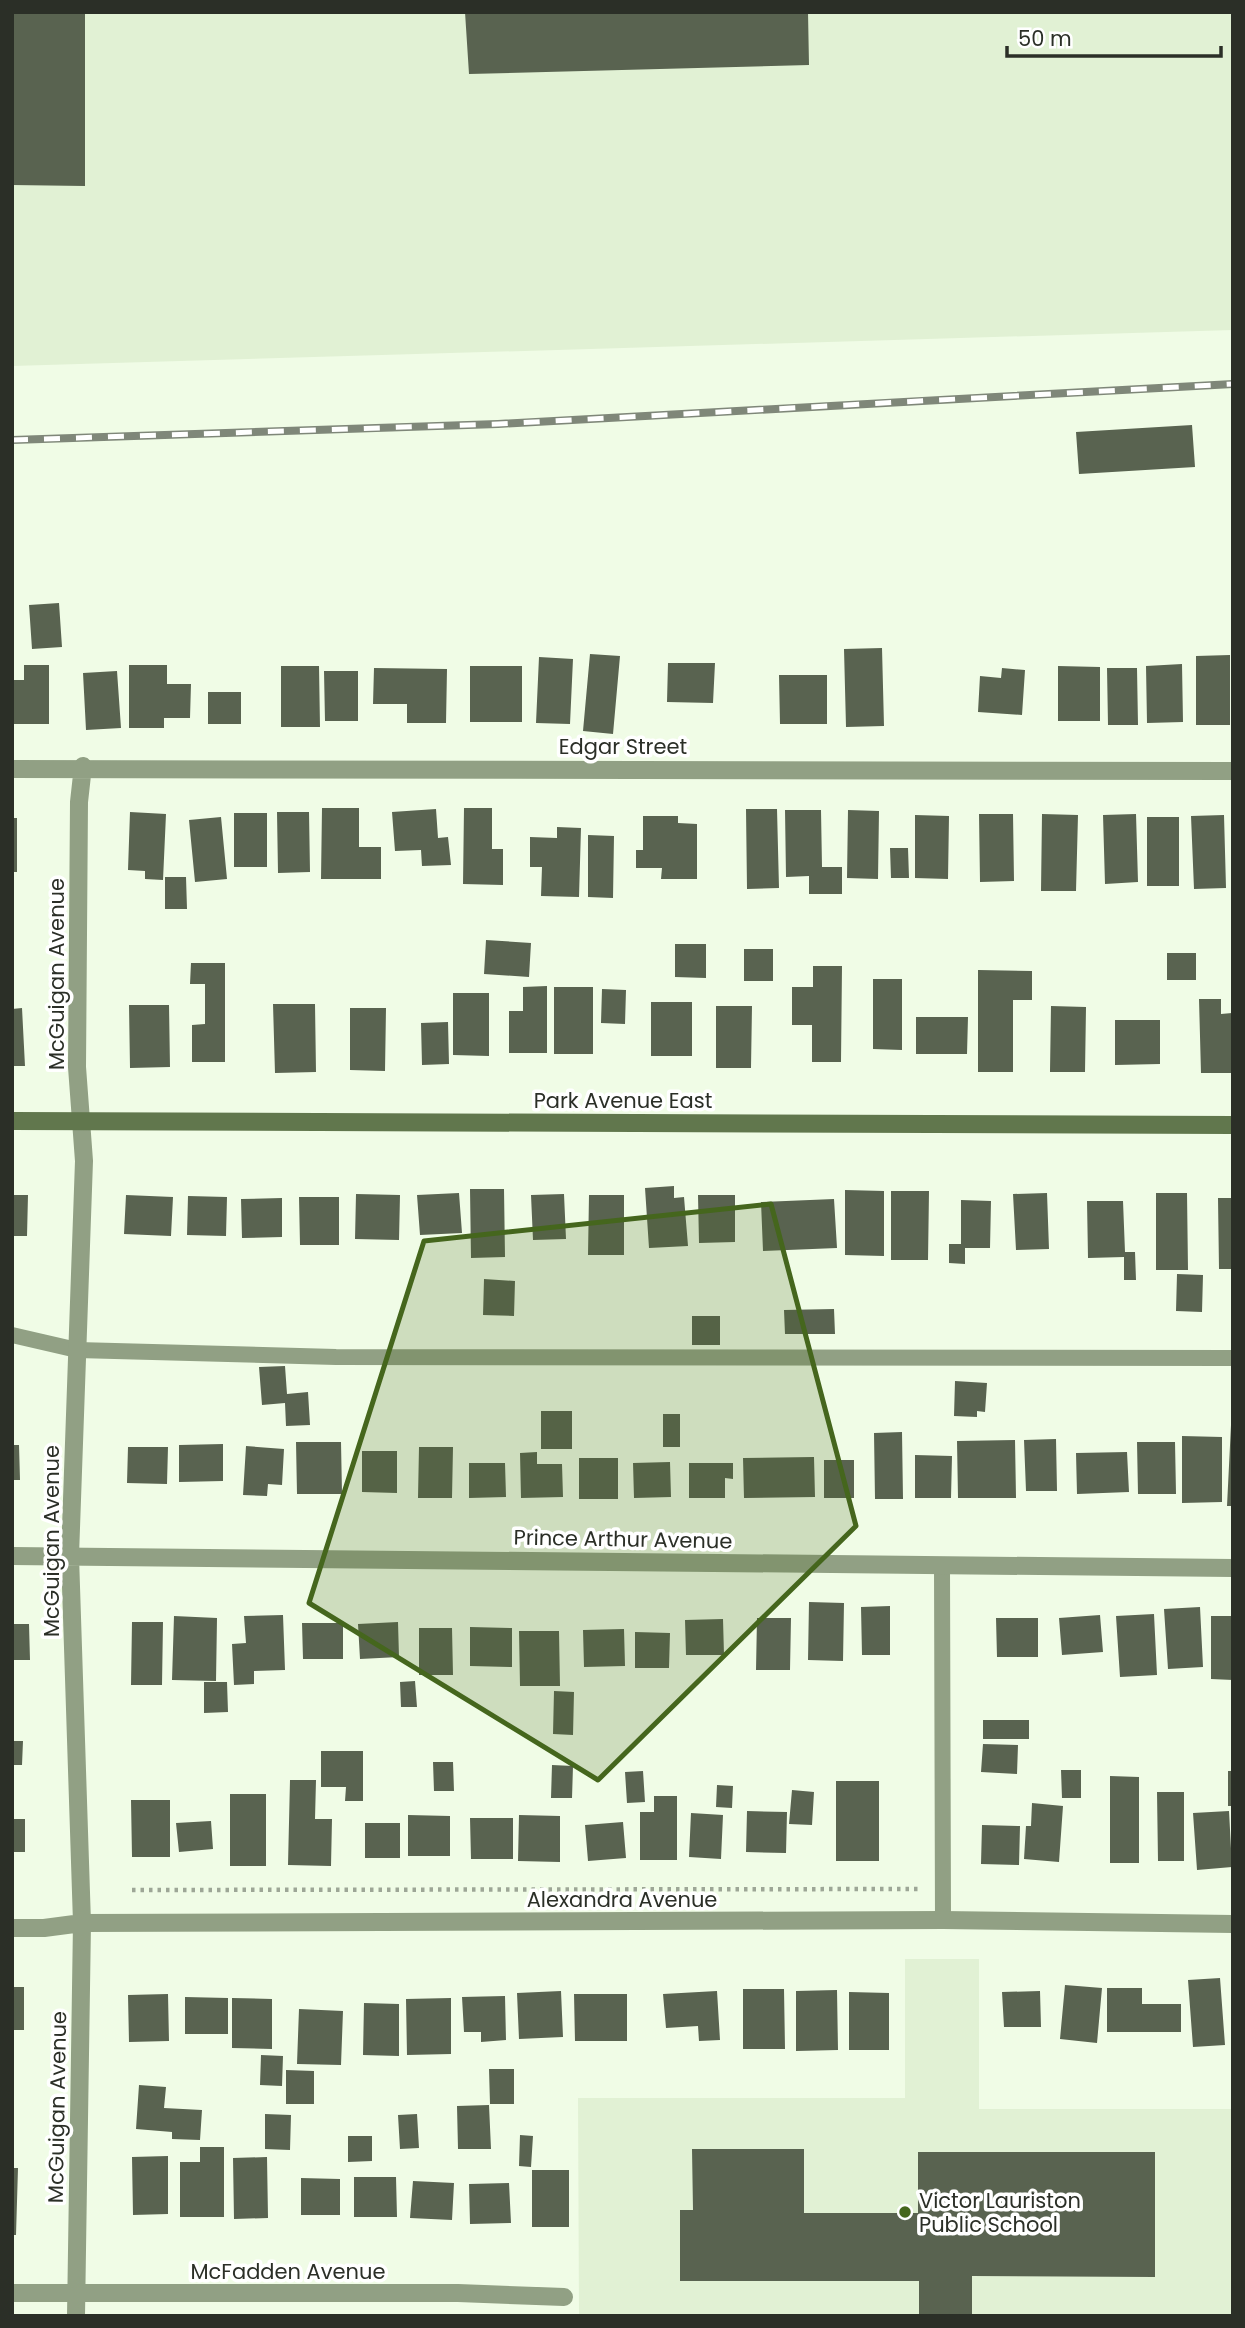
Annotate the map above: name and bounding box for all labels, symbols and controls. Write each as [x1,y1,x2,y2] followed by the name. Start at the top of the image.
[1007,14,1220,58] scale bar
[1018,24,1072,53] text: 50 m
[559,732,687,761] street label: Edgar Street
[42,878,71,1070] street label: McGuigan Avenue
[534,1086,712,1115] street label: Park Avenue East
[37,1445,66,1637] street label: McGuigan Avenue
[513,1523,733,1555] street label: Prince Arthur Avenue
[527,1885,717,1914] street label: Alexandra Avenue
[41,2011,73,2203] street label: McGuigan Avenue
[919,2186,1081,2239] place label: Victor Lauriston Public School
[897,2204,913,2220] marker: Victor Lauriston Public School
[191,2257,385,2286] street label: McFadden Avenue

